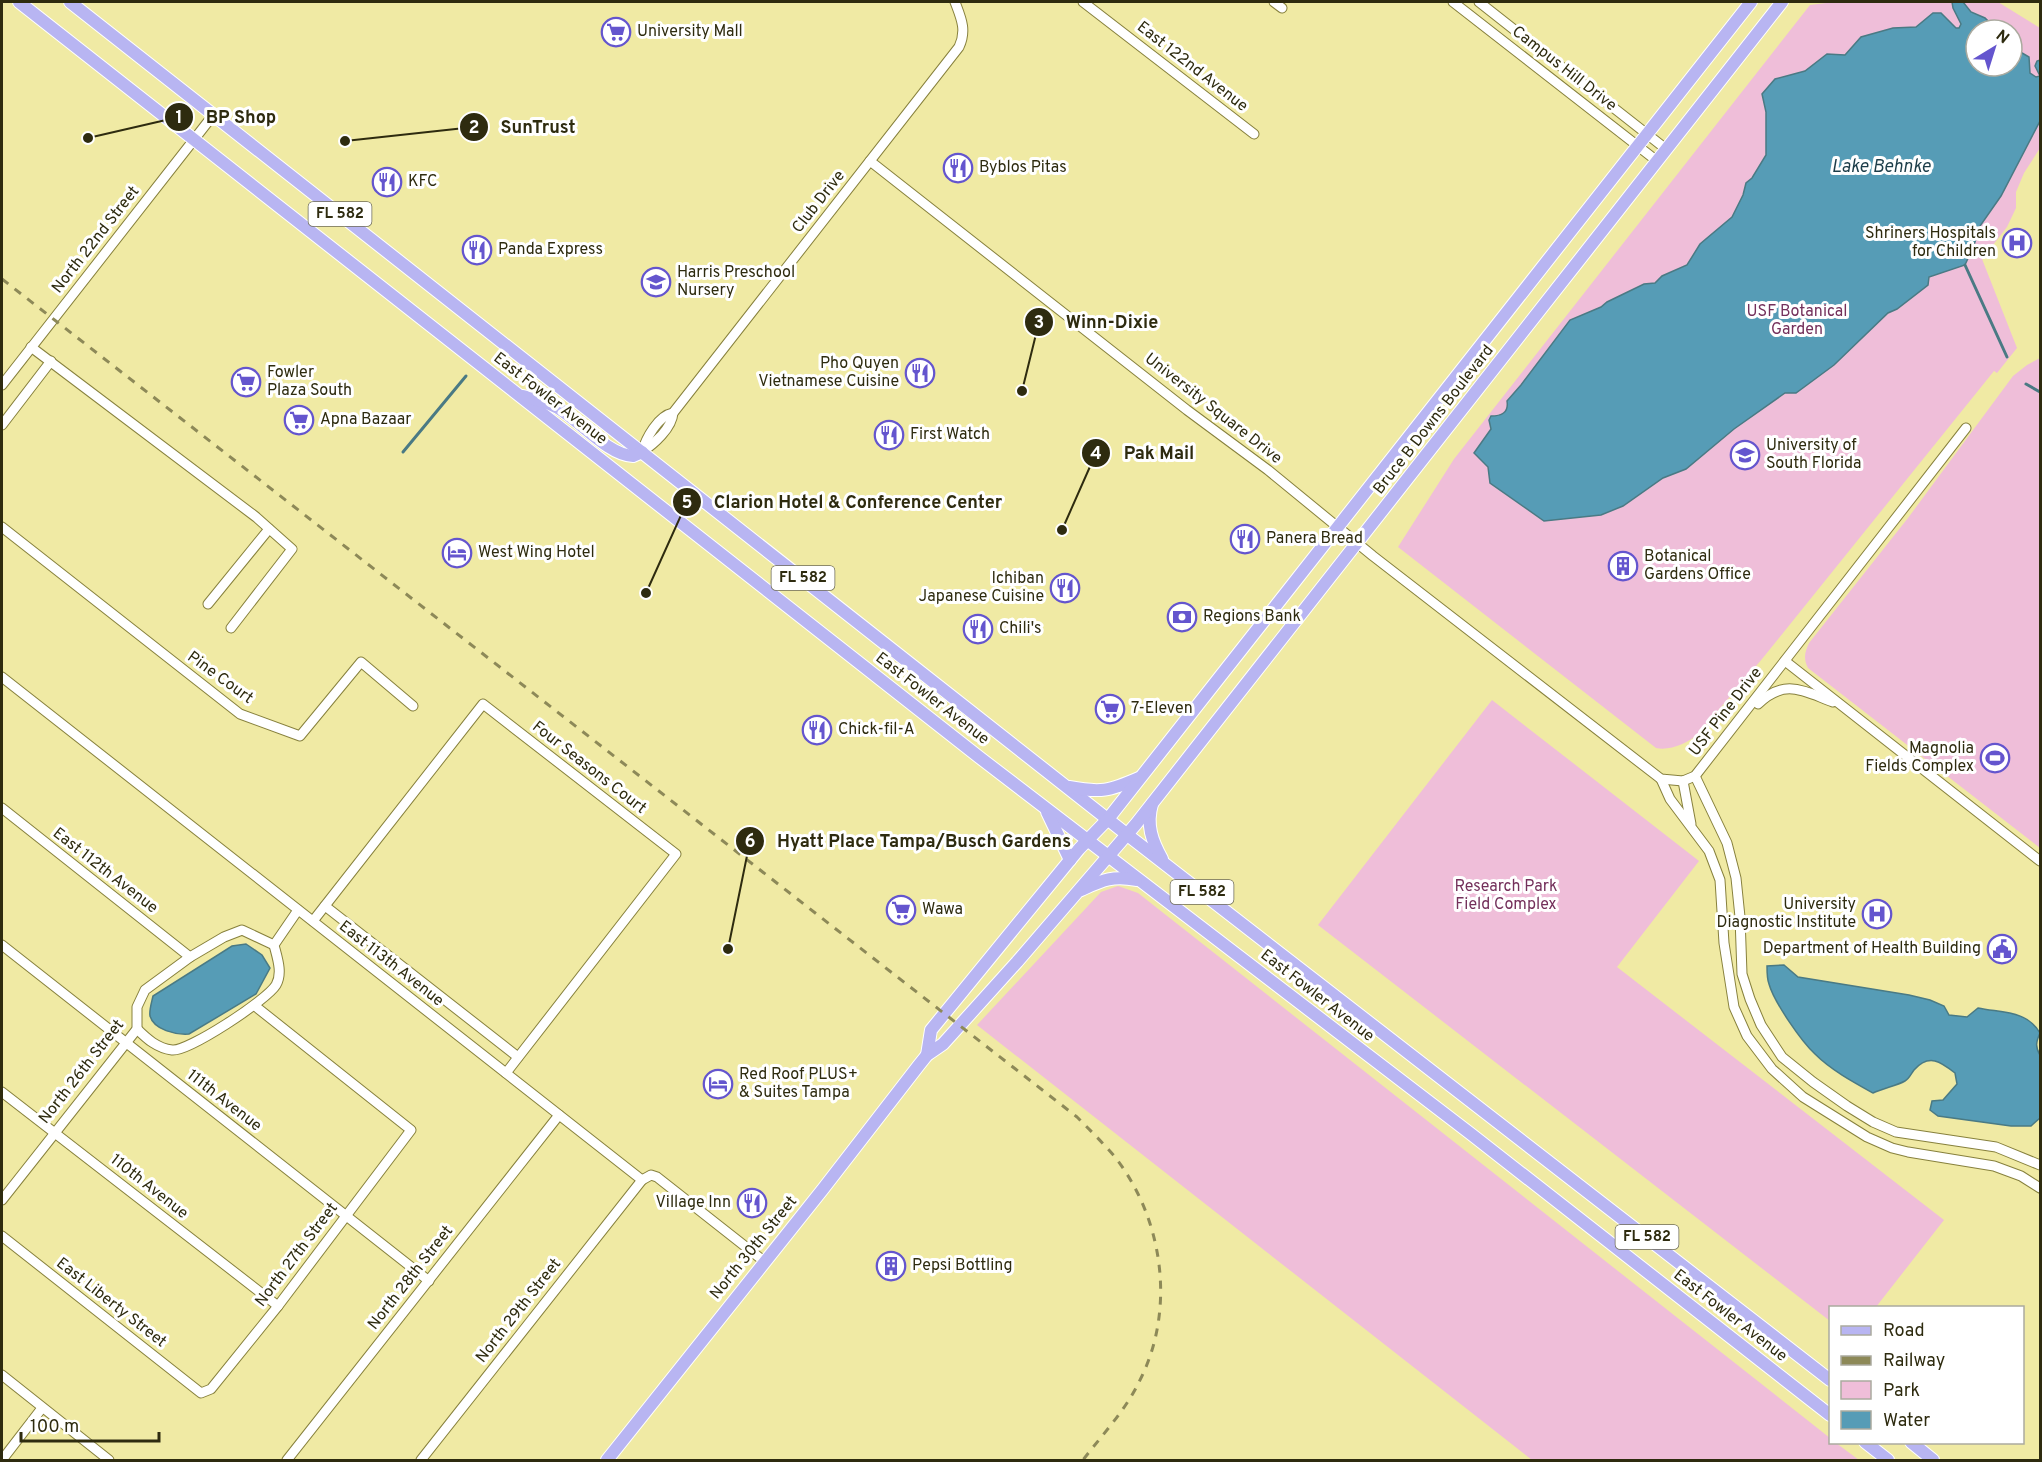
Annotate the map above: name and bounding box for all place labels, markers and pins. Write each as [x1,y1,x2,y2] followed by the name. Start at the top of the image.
[600,16,632,48] supermarket icon: University Mall
[637,22,743,42] place label: University Mall
[164,99,288,135] callout: BP Shop
[459,109,588,145] callout: SunTrust
[942,152,974,184] restaurant icon: Byblos Pitas
[979,158,1067,178] place label: Byblos Pitas
[371,166,403,198] restaurant icon: KFC
[408,172,437,192] place label: KFC
[1865,224,1996,262] place label: Shriners Hospitals for Children
[2001,227,2033,259] hospital icon: Shriners Hospitals for Children
[461,234,493,266] restaurant icon: Panda Express
[498,240,603,260] place label: Panda Express
[677,263,795,301] place label: Harris Preschool Nursery
[640,266,672,298] school or university icon: Harris Preschool Nursery
[1024,304,1170,340] callout: Winn-Dixie
[758,354,899,392] place label: Pho Quyen Vietnamese Cuisine
[904,357,936,389] restaurant icon: Pho Quyen Vietnamese Cuisine
[267,363,352,401] place label: Fowler Plaza South
[230,366,262,398] supermarket icon: Fowler Plaza South
[283,404,315,436] supermarket icon: Apna Bazaar
[320,410,412,430] place label: Apna Bazaar
[873,419,905,451] restaurant icon: First Watch
[910,425,990,445] place label: First Watch
[1081,435,1206,471] callout: Pak Mail
[1766,436,1861,474] place label: University of South Florida
[1729,439,1761,471] school or university icon: University of South Florida
[672,484,1014,520] callout: Clarion Hotel & Conference Center
[1229,523,1261,555] restaurant icon: Panera Bread
[1266,529,1363,549] place label: Panera Bread
[441,537,473,569] hotel icon: West Wing Hotel
[478,543,595,563] place label: West Wing Hotel
[1644,547,1751,585] place label: Botanical Gardens Office
[1607,550,1639,582] building icon: Botanical Gardens Office
[918,569,1044,607] place label: Ichiban Japanese Cuisine
[1049,572,1081,604] restaurant icon: Ichiban Japanese Cuisine
[1166,601,1198,633] bank icon: Regions Bank
[1203,607,1301,627] place label: Regions Bank
[962,613,994,645] restaurant icon: Chili's
[999,619,1042,639] place label: Chili's
[1094,693,1126,725] supermarket icon: 7-Eleven
[1131,699,1193,719] place label: 7-Eleven
[801,714,833,746] restaurant icon: Chick-fil-A
[838,720,915,740] place label: Chick-fil-A
[1865,739,1974,777] place label: Magnolia Fields Complex
[1979,742,2011,774] sports icon: Magnolia Fields Complex
[735,823,1083,859] callout: Hyatt Place Tampa/Busch Gardens
[885,894,917,926] supermarket icon: Wawa
[1717,895,1856,933] place label: University Diagnostic Institute
[1861,898,1893,930] hospital icon: University Diagnostic Institute
[922,900,963,920] place label: Wawa
[1986,933,2018,965] public building icon: Department of Health Building
[1763,939,1981,959] place label: Department of Health Building
[739,1065,858,1103] place label: Red Roof PLUS+ & Suites Tampa
[702,1068,734,1100] hotel icon: Red Roof PLUS+ & Suites Tampa
[736,1187,768,1219] restaurant icon: Village Inn
[655,1193,731,1213] place label: Village Inn
[875,1250,907,1282] building icon: Pepsi Bottling
[912,1256,1013,1276] place label: Pepsi Bottling

